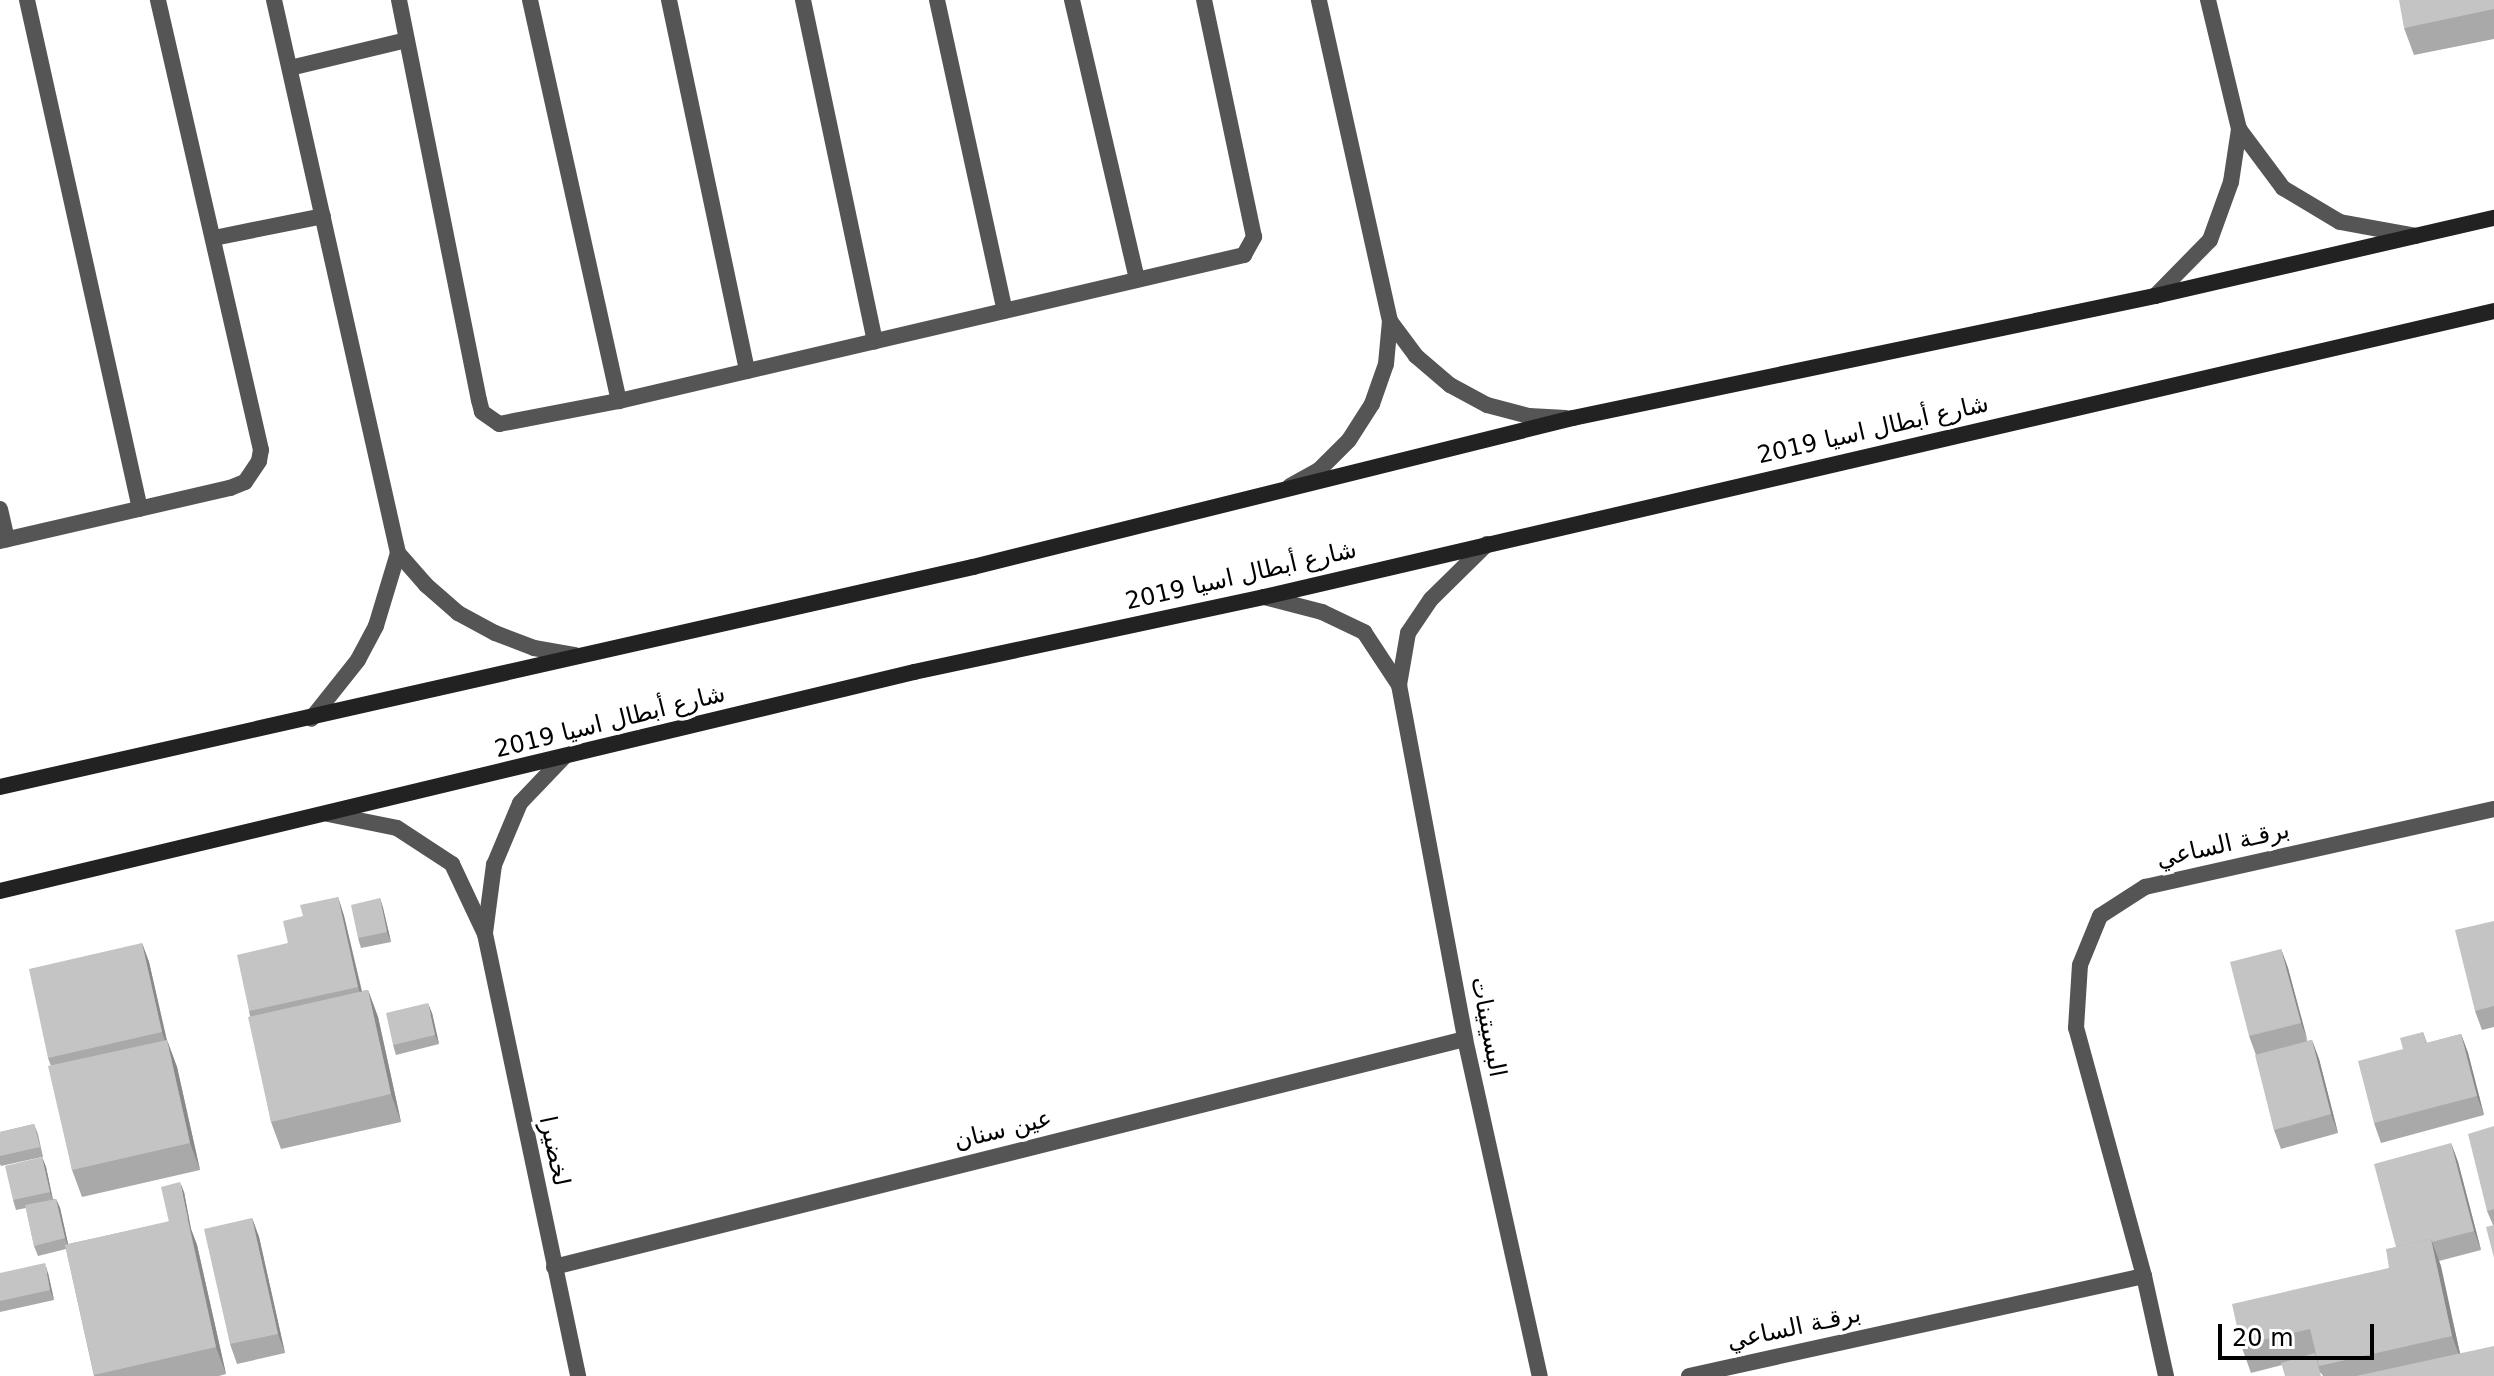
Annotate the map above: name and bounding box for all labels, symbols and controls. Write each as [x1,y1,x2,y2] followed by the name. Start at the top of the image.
[1755,389,1991,471] street label: شارع أبطال اسيا 2019
[1123,535,1359,617] street label: شارع أبطال اسيا 2019
[492,679,728,765] street label: شارع أبطال اسيا 2019
[2154,816,2292,874] street label: برقـة الساعي
[1464,974,1512,1080] street label: البسيتينات
[951,1104,1055,1156] street label: عين سنان
[533,1113,575,1189] street label: لخضيرا
[1725,1300,1863,1356] street label: برقـة الساعي
[2222,1308,2378,1358] scale bar
[2232,1324,2294,1352] text: 20 m

